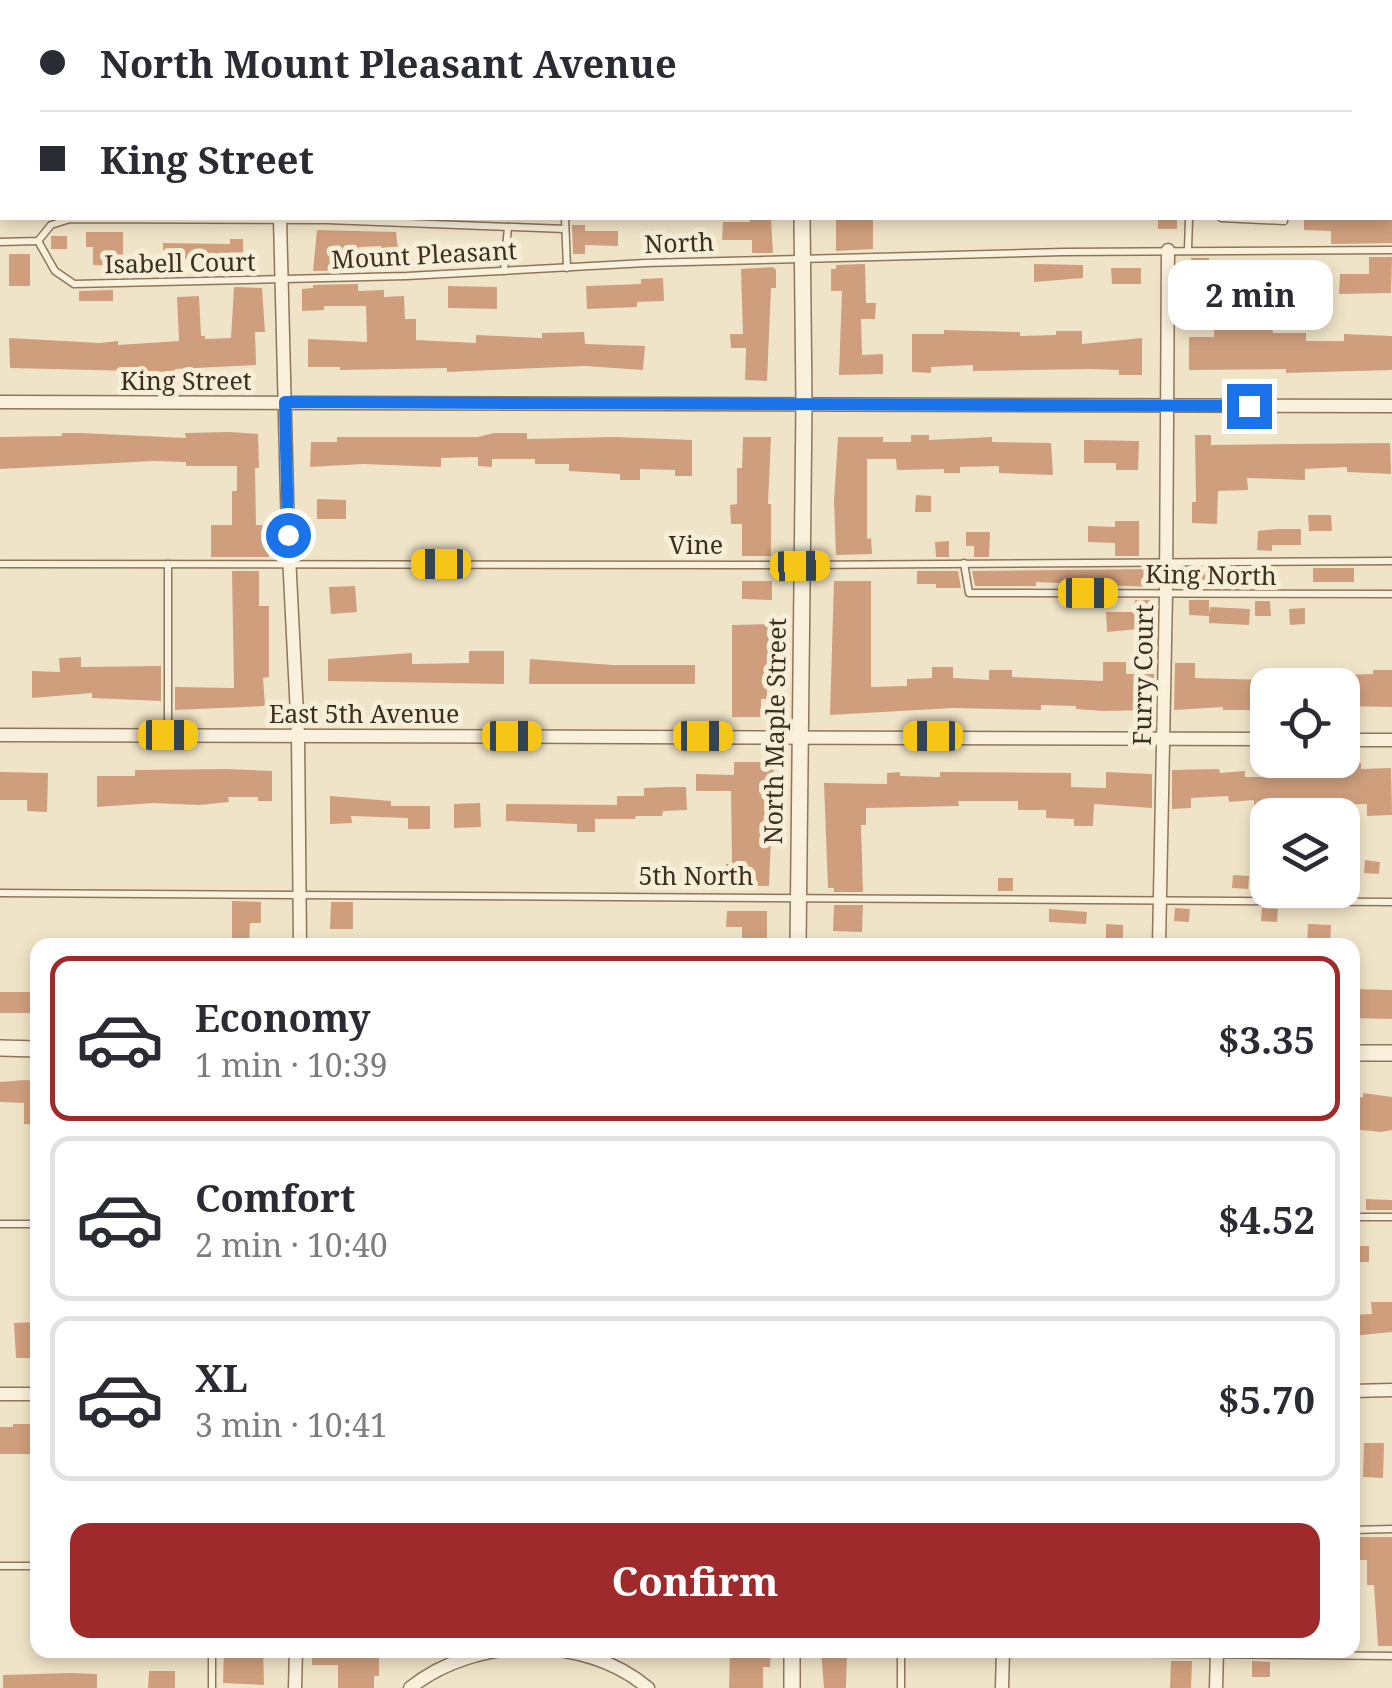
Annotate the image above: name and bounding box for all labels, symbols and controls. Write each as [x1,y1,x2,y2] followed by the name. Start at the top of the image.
[100,37,677,89] text: North Mount Pleasant Avenue
[100,133,314,185] text: King Street
[643,224,715,260] street label: North
[330,232,518,276] street label: Mount Pleasant
[104,244,256,280] street label: Isabell Court
[1166,261,1332,331] callout: 2 min
[1205,273,1296,316] text: 2 min
[120,363,252,397] street label: King Street
[1227,384,1272,429] route end
[266,513,311,558] route start
[669,527,723,561] street label: Vine
[411,549,471,579] car
[770,550,830,582] car
[1145,556,1277,592] street label: King North
[1058,578,1118,608] car
[1124,604,1160,746] street label: Furry Court
[755,617,793,845] street label: North Maple Street
[1250,668,1360,908] map controls
[1250,668,1360,778] button: locate
[269,696,459,730] street label: East 5th Avenue
[138,720,198,750] car
[482,721,542,751] car
[673,721,733,751] car
[903,721,963,751] car
[1250,798,1360,908] button: layers
[638,858,754,892] street label: 5th North
[195,991,371,1043] text: Economy
[75,994,165,1084] icon: car
[1218,1013,1315,1065] text: $3.35
[195,1043,388,1086] text: 1 min · 10:39
[195,1171,355,1223] text: Comfort
[75,1174,165,1264] icon: car
[1218,1193,1315,1245] text: $4.52
[195,1223,388,1266] text: 2 min · 10:40
[195,1351,248,1403] text: XL
[75,1354,165,1444] icon: car
[1218,1373,1315,1425] text: $5.70
[195,1403,388,1446] text: 3 min · 10:41
[70,1523,1320,1638] button: Confirm

